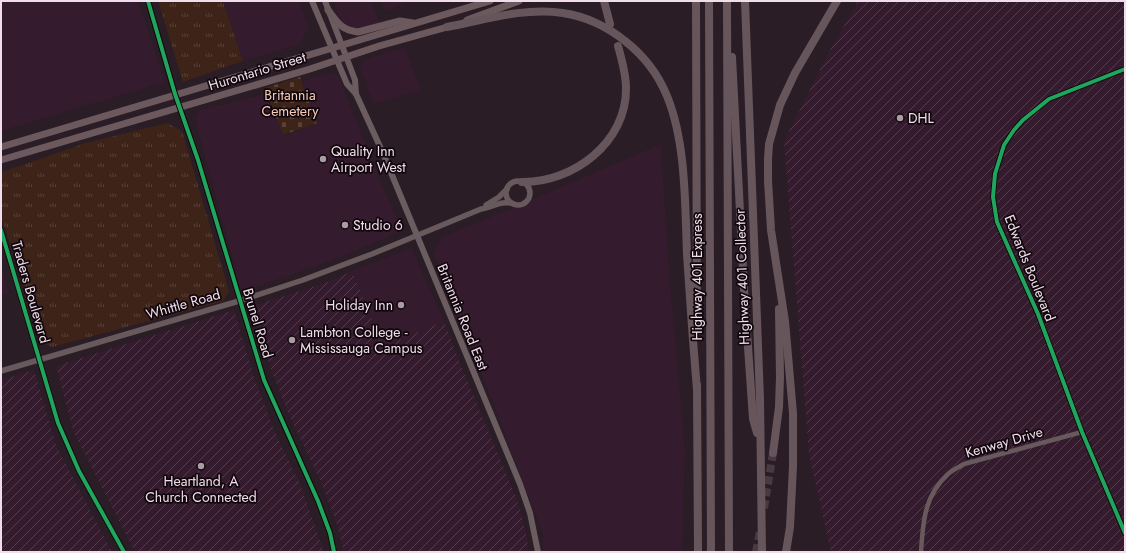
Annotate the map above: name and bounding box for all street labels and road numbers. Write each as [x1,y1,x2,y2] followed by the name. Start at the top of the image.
[206,47,309,95] street label: Hurontario Street
[730,209,754,345] street label: Highway 401 Collector
[1000,212,1060,324] street label: Edwards Boulevard
[687,213,707,341] street label: Highway 401 Express
[7,239,55,345] street label: Traders Boulevard
[432,261,494,374] street label: Britannia Road East
[144,284,222,324] street label: Whittle Road
[238,286,278,360] street label: Brunel Road
[963,421,1045,463] street label: Kenway Drive

